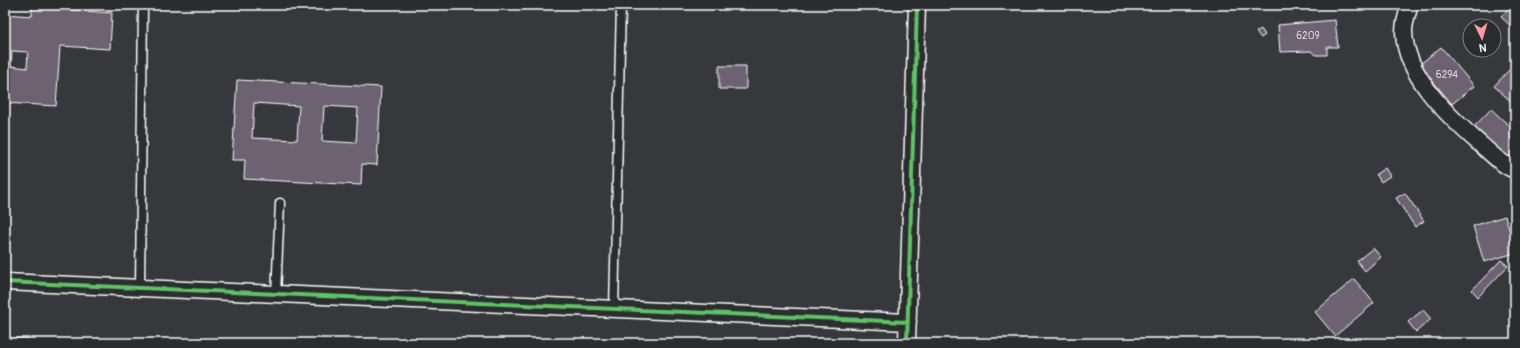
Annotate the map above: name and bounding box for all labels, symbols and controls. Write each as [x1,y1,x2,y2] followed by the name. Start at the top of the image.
[1462,18,1502,58] north arrow
[1296,30,1320,42] house number: 6209
[1478,41,1487,54] text: N
[1436,69,1458,81] house number: 6294

